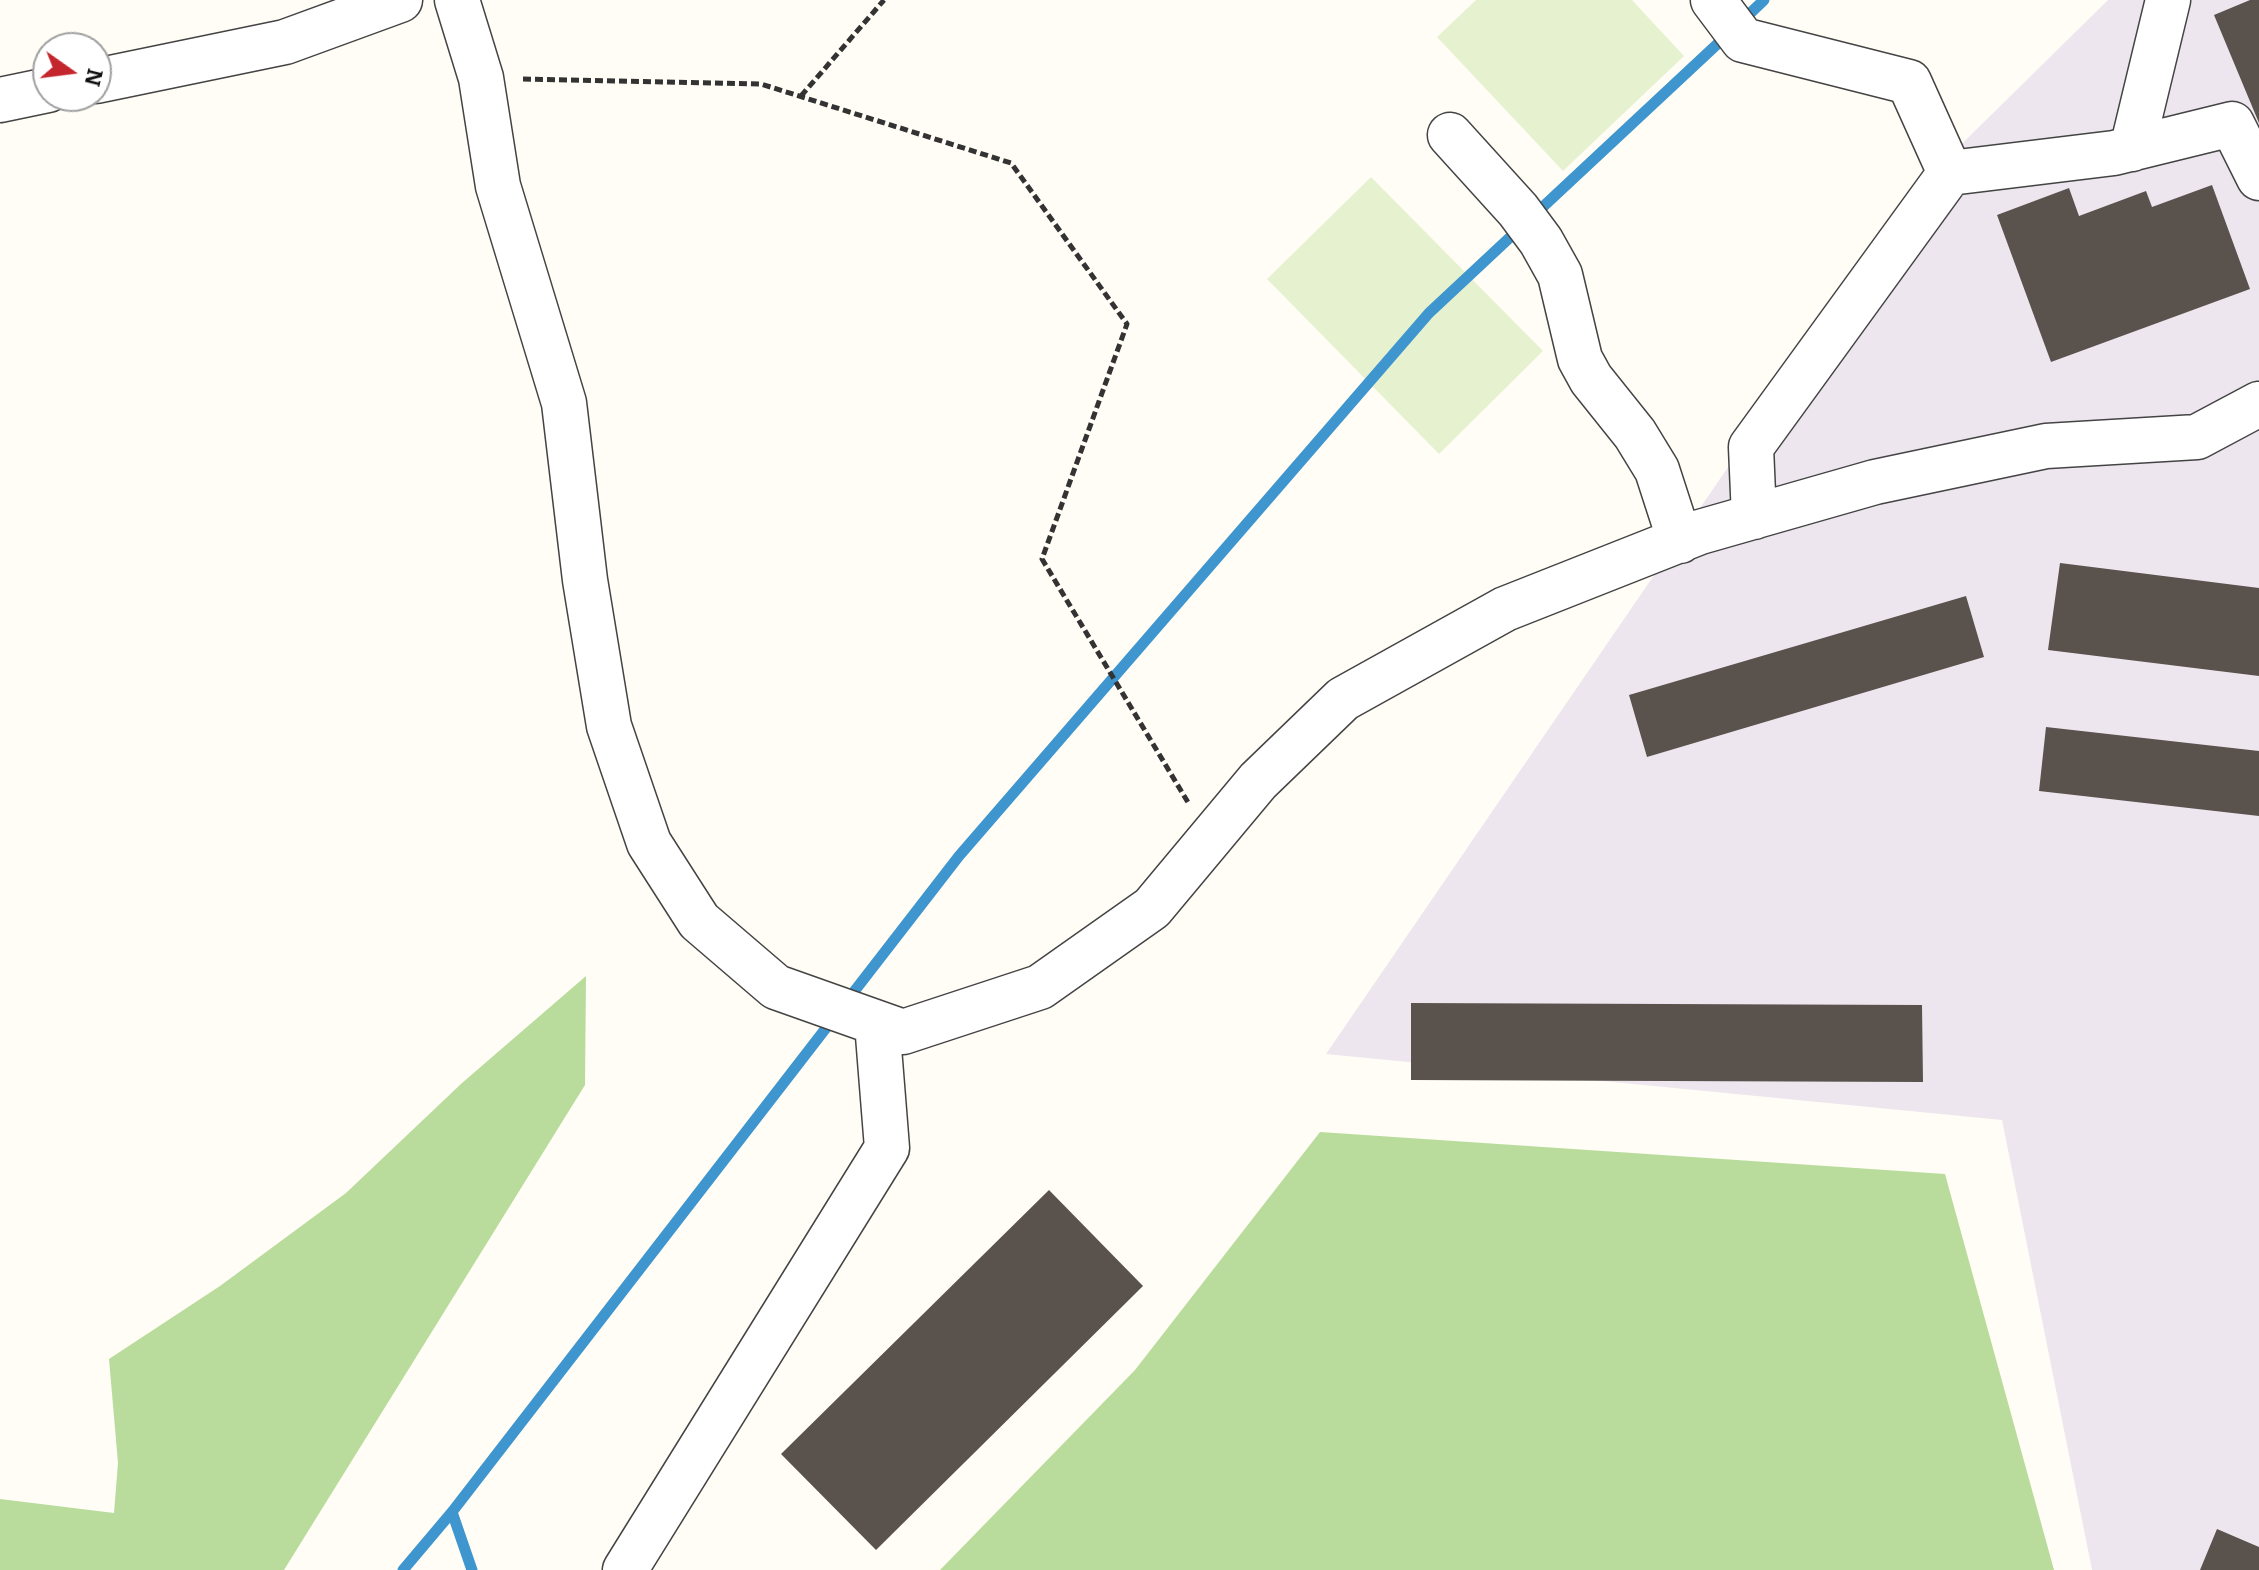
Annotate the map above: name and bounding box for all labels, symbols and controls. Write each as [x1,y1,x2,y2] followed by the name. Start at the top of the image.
[32,32,112,112] north arrow
[79,66,109,89] text: N

